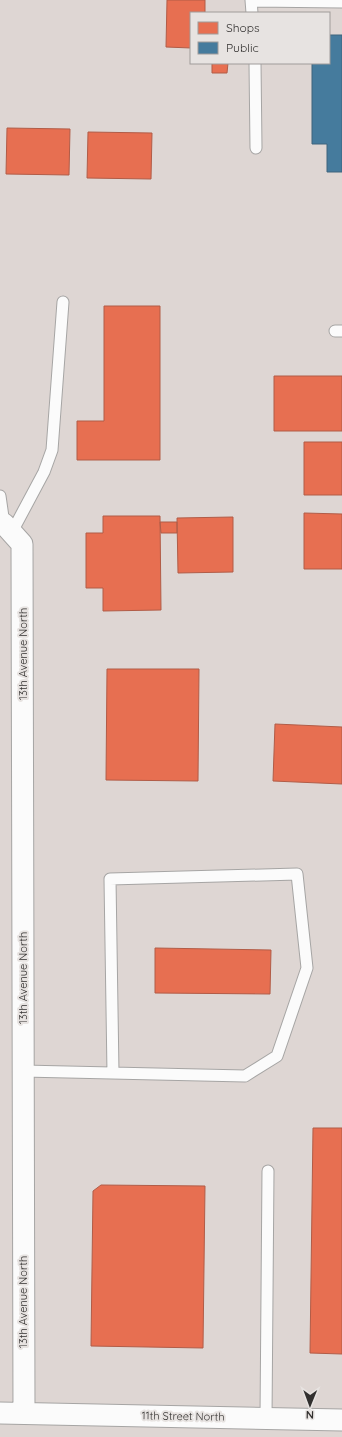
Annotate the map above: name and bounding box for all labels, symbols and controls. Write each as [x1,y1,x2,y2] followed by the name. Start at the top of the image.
[190,12,330,64] legend
[226,20,260,35] text: Shops
[226,40,259,55] text: Public
[16,608,30,700] street label: 13th Avenue North
[16,932,30,1024] street label: 13th Avenue North
[16,1256,30,1348] street label: 13th Avenue North
[290,1385,330,1425] north arrow
[141,1408,225,1424] street label: 11th Street North
[306,1408,314,1422] text: N

